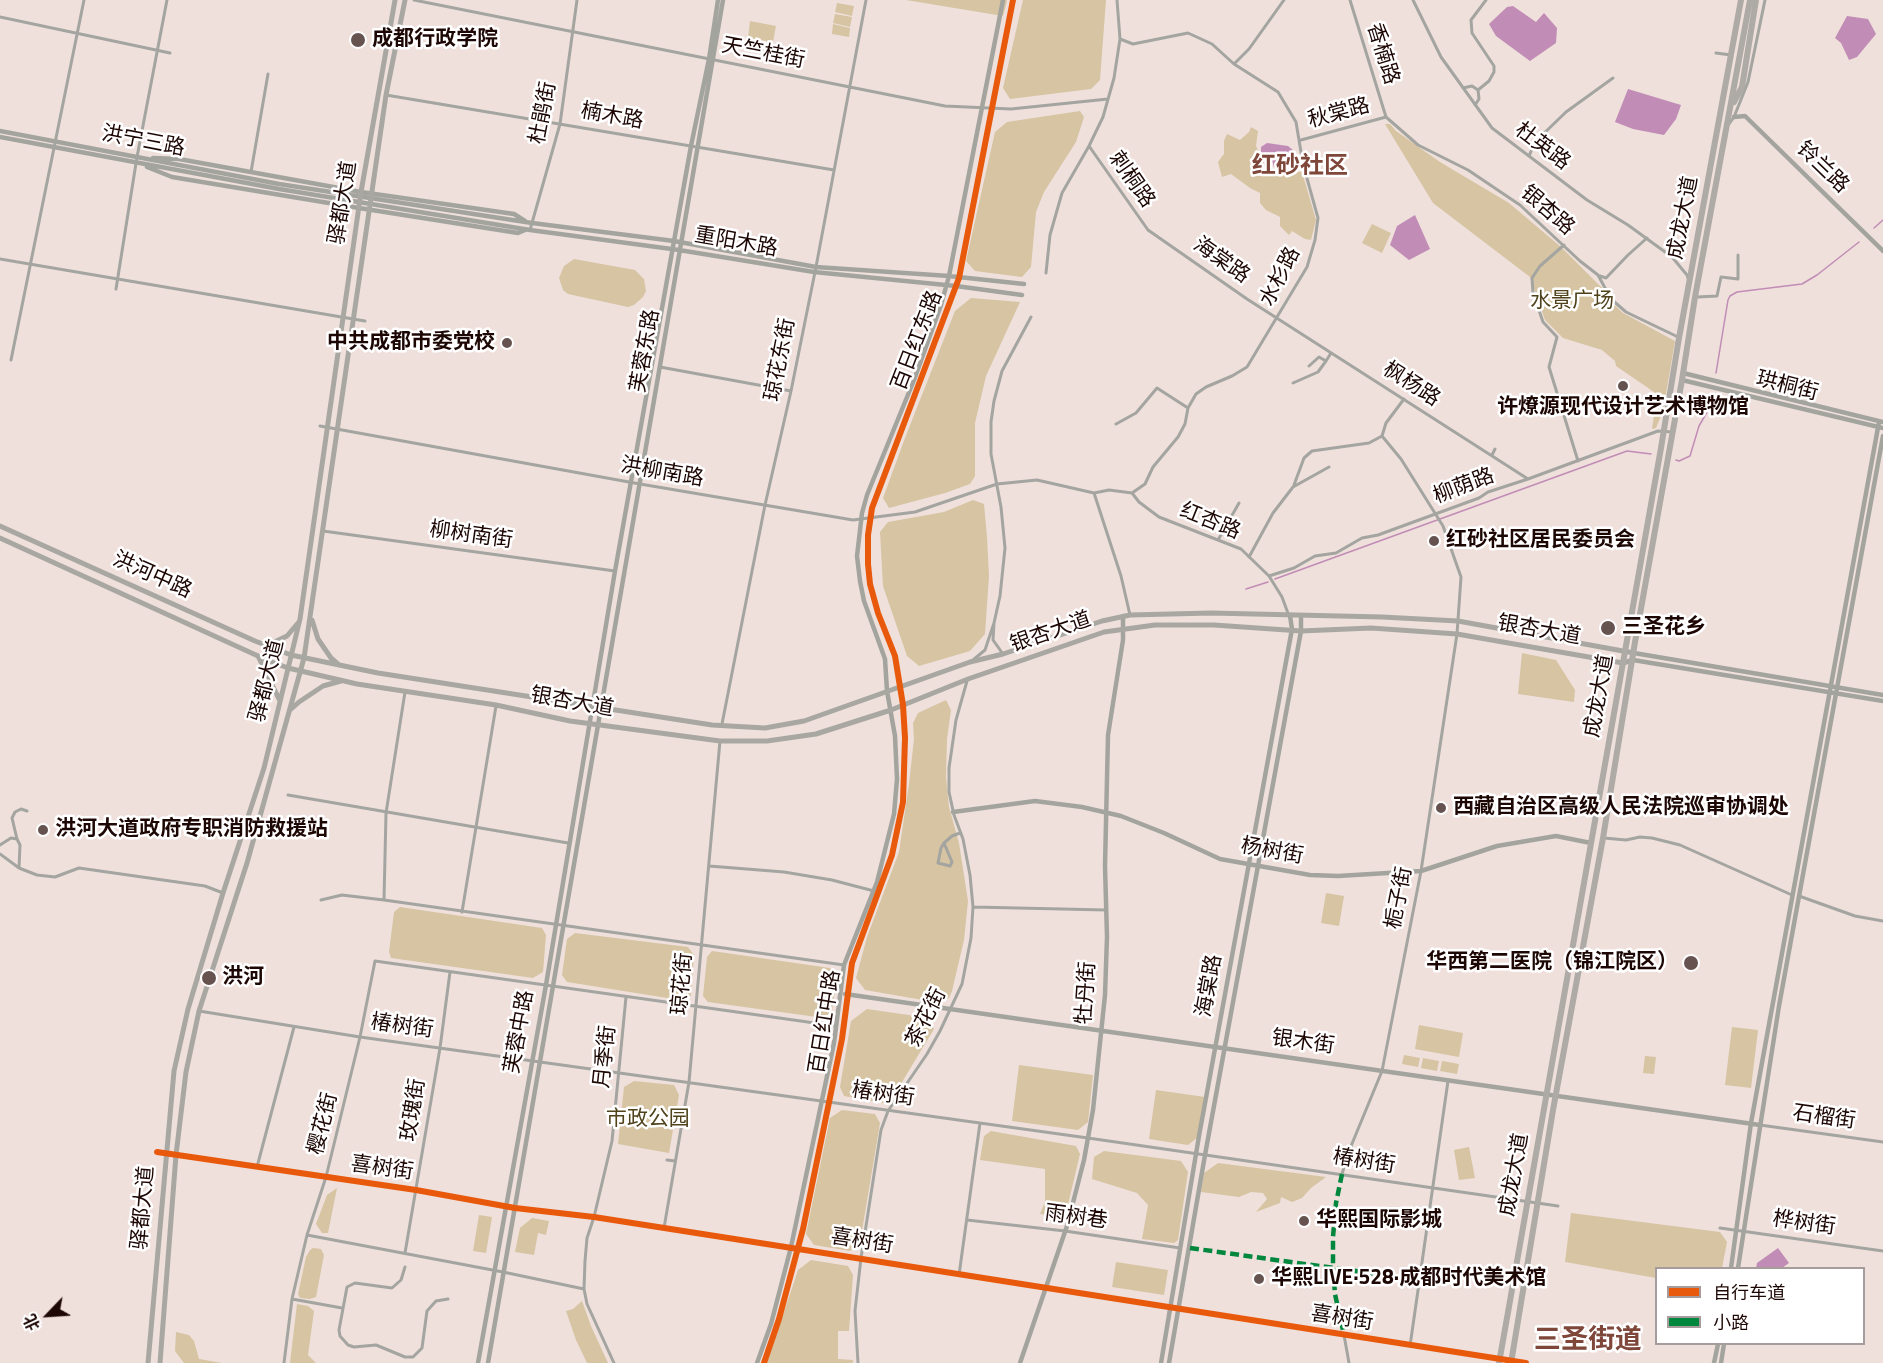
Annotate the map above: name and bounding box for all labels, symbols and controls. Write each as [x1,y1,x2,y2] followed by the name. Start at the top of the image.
[1361,20,1403,88] street label: 香楠路
[372,27,498,53] place label: 成都行政学院
[349,31,367,49] marker: 成都行政学院
[719,34,807,74] street label: 天竺桂街
[526,80,562,146] street label: 杜鹃街
[1305,94,1373,134] street label: 秋棠路
[579,99,645,135] street label: 楠木路
[1509,118,1575,176] street label: 杜英路
[99,122,187,162] street label: 洪宁三路
[1791,137,1853,199] street label: 铃兰路
[1103,147,1159,213] street label: 刺桐路
[1252,153,1348,181] district label: 红砂社区
[325,160,363,246] street label: 驿都大道
[1664,174,1704,262] street label: 成龙大道
[1515,181,1579,241] street label: 银杏路
[692,223,780,263] street label: 重阳木路
[1188,233,1254,289] street label: 海棠路
[1255,243,1307,311] street label: 水杉路
[887,287,949,395] street label: 百日红东路
[1530,289,1614,315] park label: 水景广场
[626,307,666,395] street label: 芙蓉东路
[761,316,801,404] street label: 琼花东街
[327,330,495,356] place label: 中共成都市委党校
[500,336,514,350] marker: 中共成都市委党校
[1378,357,1444,413] street label: 枫杨路
[1753,367,1821,407] street label: 珙桐街
[1616,379,1630,393] marker: 许燎源现代设计艺术博物馆
[1497,395,1749,421] place label: 许燎源现代设计艺术博物馆
[618,453,706,493] street label: 洪柳南路
[1430,464,1498,510] street label: 柳荫路
[1176,499,1244,545] street label: 红杏路
[428,518,514,554] street label: 柳树南街
[1446,528,1635,554] place label: 红砂社区居民委员会
[1427,534,1441,548] marker: 红砂社区居民委员会
[109,547,195,605] street label: 洪河中路
[1007,607,1095,659] street label: 银杏大道
[1495,611,1583,651] street label: 银杏大道
[1622,615,1706,641] place label: 三圣花乡
[1599,619,1617,637] marker: 三圣花乡
[246,637,290,725] street label: 驿都大道
[1580,652,1620,740] street label: 成龙大道
[528,683,616,723] street label: 银杏大道
[1453,795,1789,821] place label: 西藏自治区高级人民法院巡审协调处
[1434,801,1448,815] marker: 西藏自治区高级人民法院巡审协调处
[55,817,328,843] place label: 洪河大道政府专职消防救援站
[36,823,50,837] marker: 洪河大道政府专职消防救援站
[1239,834,1305,870] street label: 杨树街
[1382,865,1418,931] street label: 栀子街
[1426,950,1678,976] place label: 华西第二医院（锦江院区）
[668,952,698,1016] street label: 琼花街
[1192,953,1228,1019] street label: 海棠路
[1682,954,1700,972] marker: 华西第二医院（锦江院区）
[1072,961,1102,1025] street label: 牡丹街
[222,965,264,991] place label: 洪河
[805,968,847,1076] street label: 百日红中路
[200,969,218,987] marker: 洪河
[901,984,953,1052] street label: 茶花街
[500,988,540,1076] street label: 芙蓉中路
[369,1010,435,1044] street label: 椿树街
[590,1024,622,1090] street label: 月季街
[1270,1026,1336,1060] street label: 银木街
[397,1077,431,1143] street label: 玫瑰街
[850,1078,916,1112] street label: 椿树街
[304,1090,344,1158] street label: 樱花街
[1791,1101,1857,1135] street label: 石榴街
[606,1107,690,1133] park label: 市政公园
[1495,1131,1535,1219] street label: 成龙大道
[1331,1145,1397,1179] street label: 椿树街
[349,1152,415,1186] street label: 喜树街
[128,1165,160,1251] street label: 驿都大道
[1043,1201,1109,1235] street label: 雨树巷
[1771,1207,1837,1241] street label: 桦树街
[1316,1208,1442,1234] place label: 华熙国际影城
[1297,1214,1311,1228] marker: 华熙国际影城
[829,1225,895,1259] street label: 喜树街
[1271,1266,1546,1292] place label: 华熙LIVE·528·成都时代美术馆
[1655,1267,1865,1345] legend
[1252,1272,1266,1286] marker: 华熙LIVE·528·成都时代美术馆
[1713,1279,1785,1306] text: 自行车道
[18,1285,78,1345] north arrow
[1309,1302,1375,1336] street label: 喜树街
[1713,1309,1749,1336] text: 小路
[17,1310,46,1335] text: 北
[1534,1325,1642,1357] district label: 三圣街道

